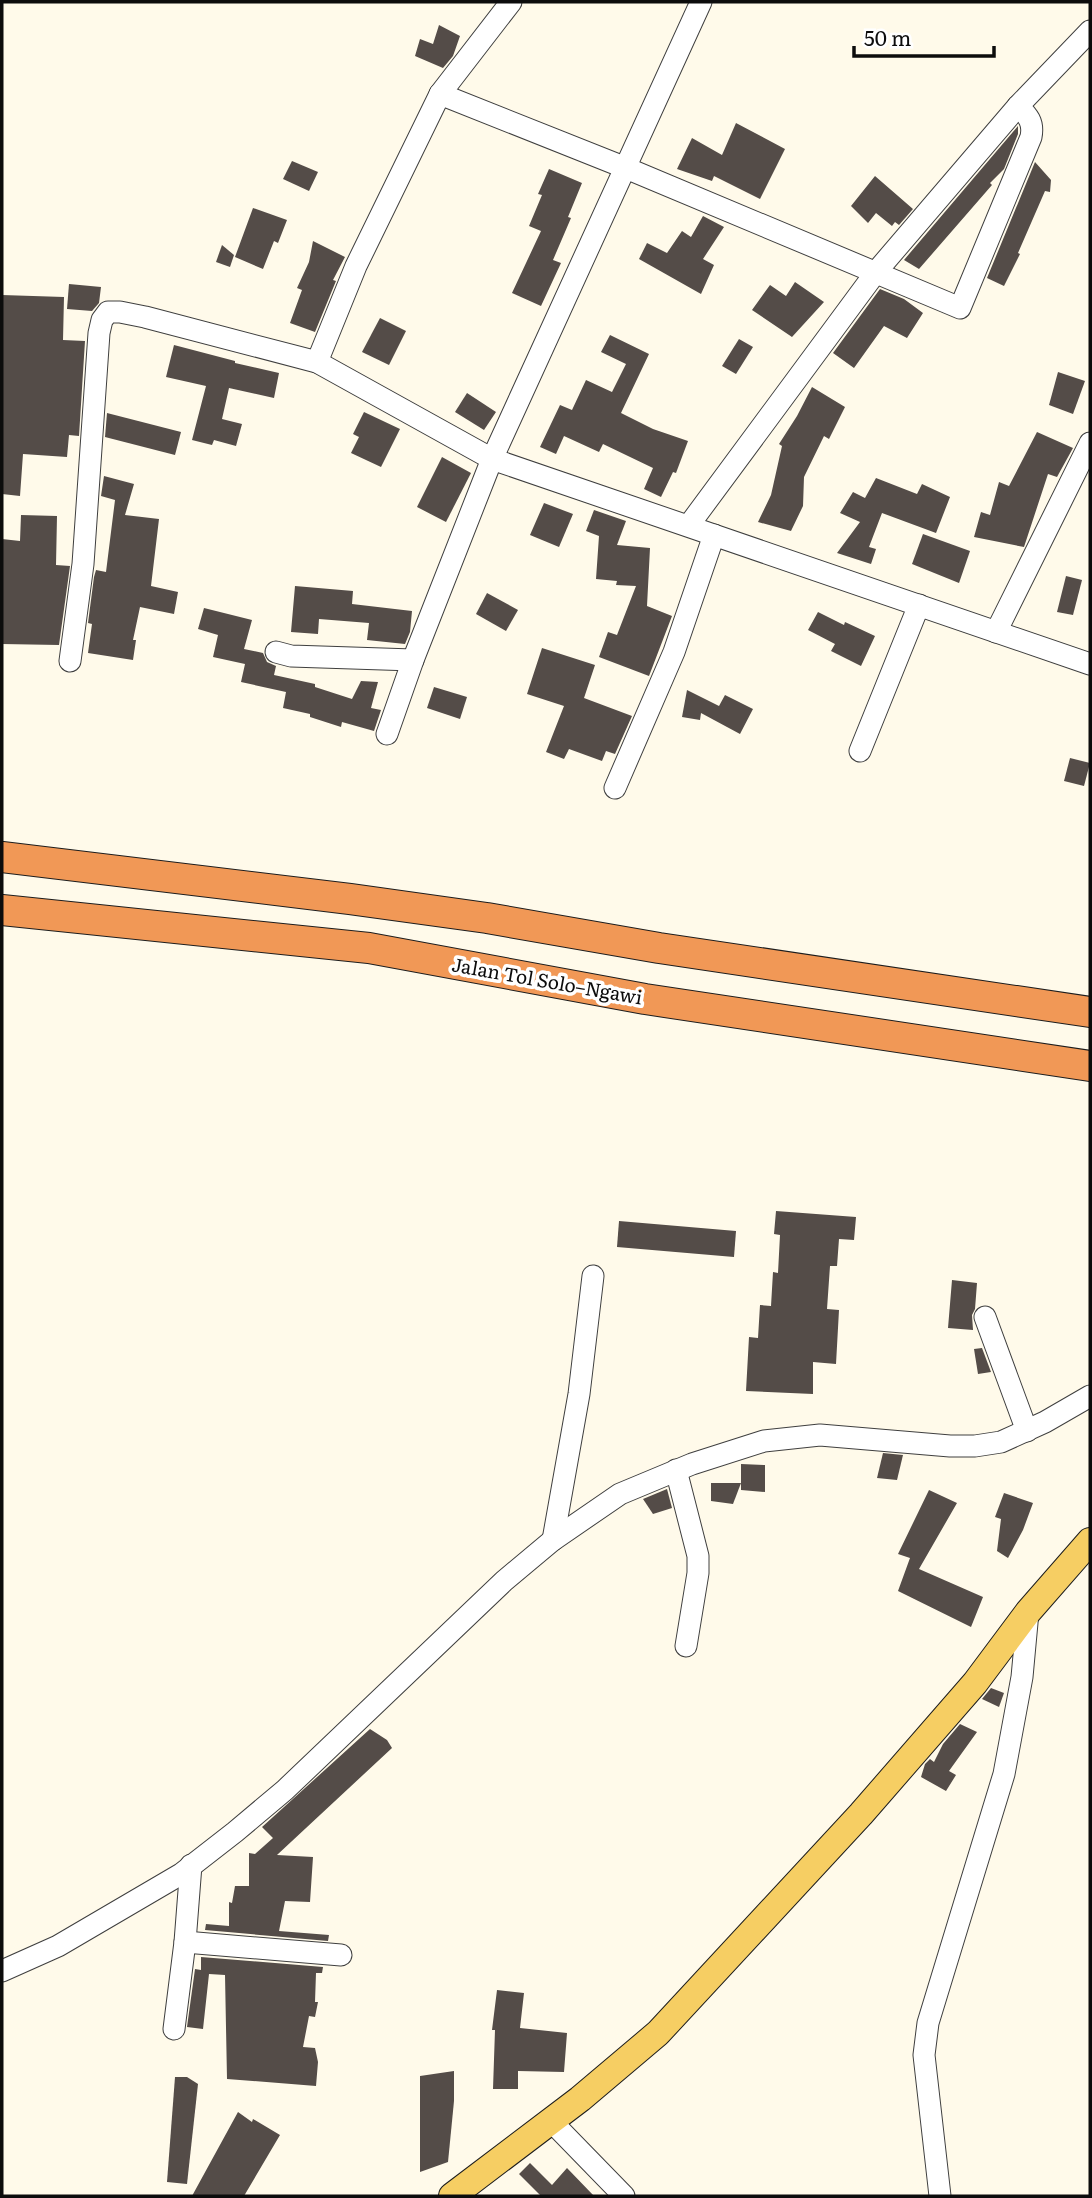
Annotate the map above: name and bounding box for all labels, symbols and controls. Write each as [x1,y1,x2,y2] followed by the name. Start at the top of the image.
[854,14,994,58] scale bar
[864,21,911,52] text: 50 m
[450,949,645,1011] street label: Jalan Tol Solo–Ngawi

